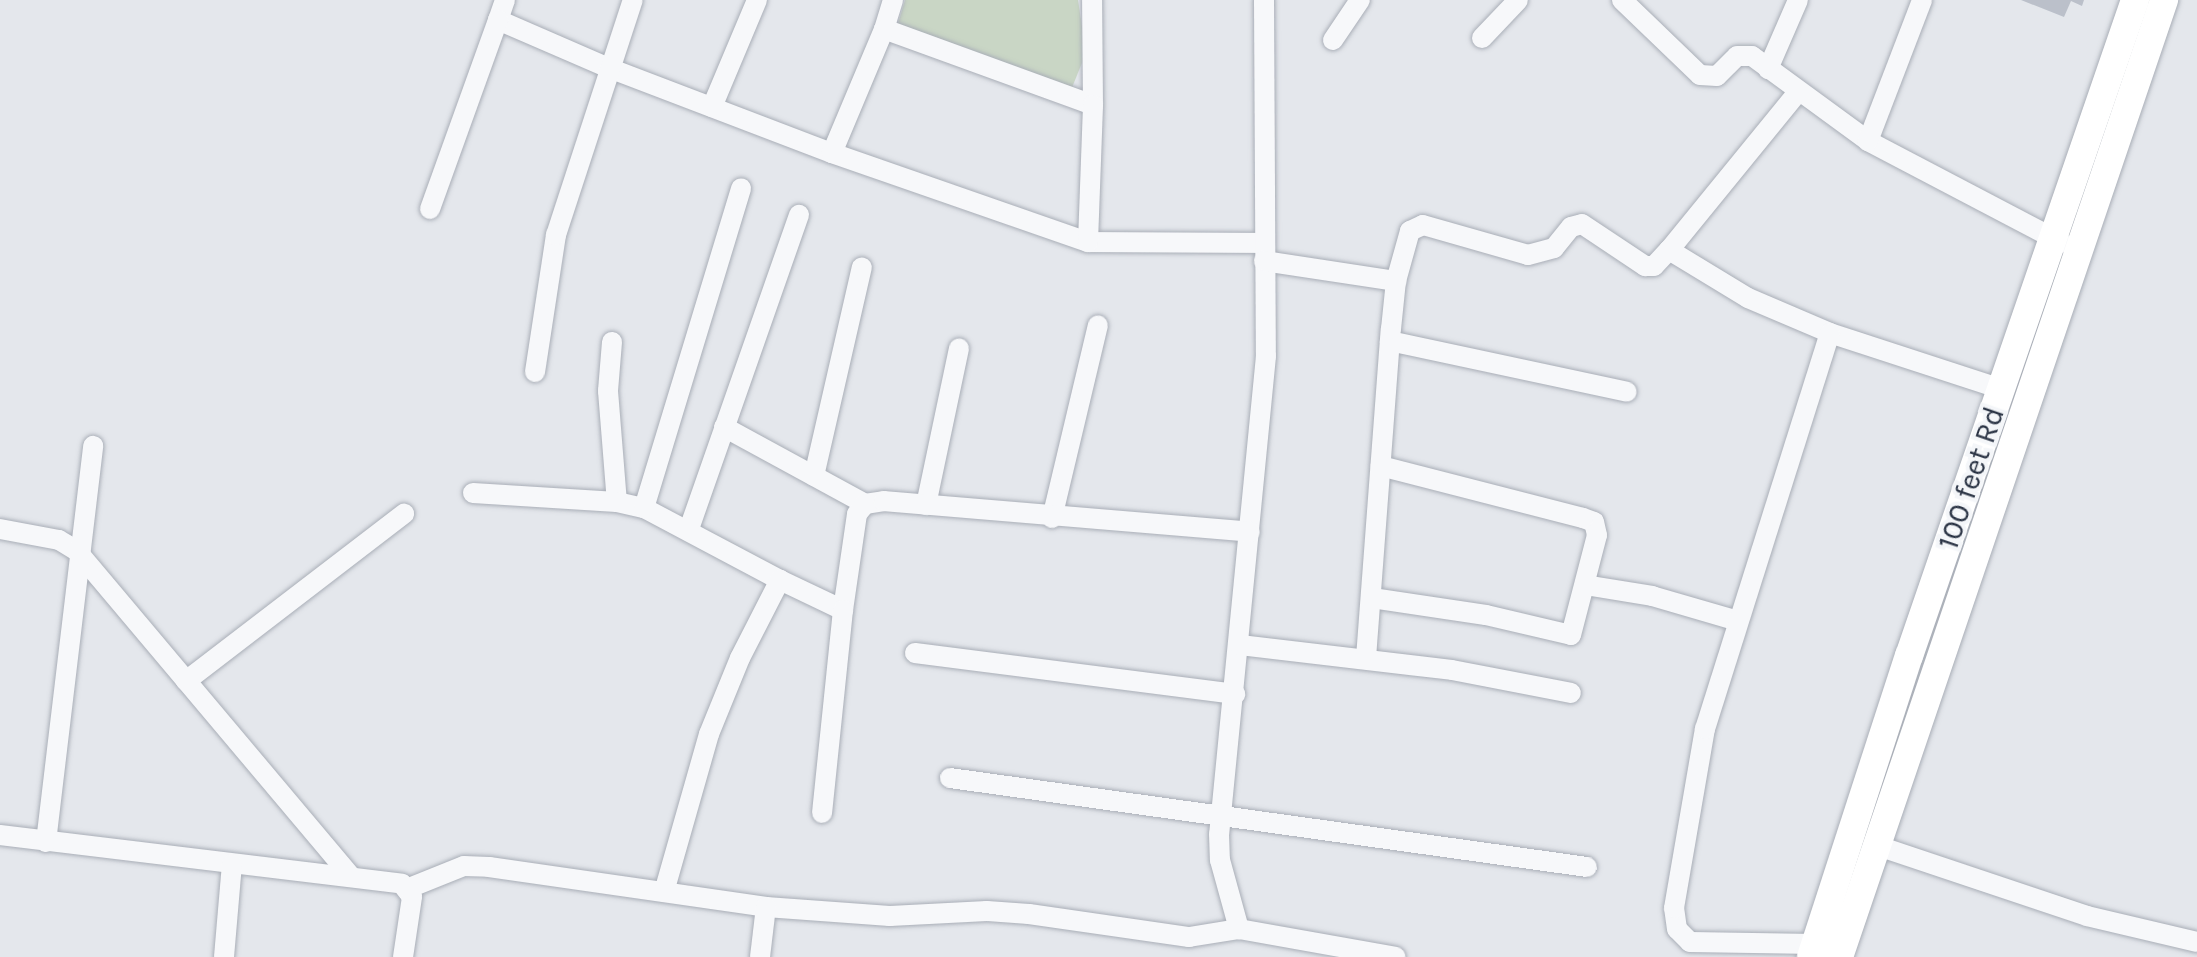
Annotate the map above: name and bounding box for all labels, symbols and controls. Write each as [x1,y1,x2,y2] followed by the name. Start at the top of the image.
[1930,402,2012,554] street label: 100 feet Rd

